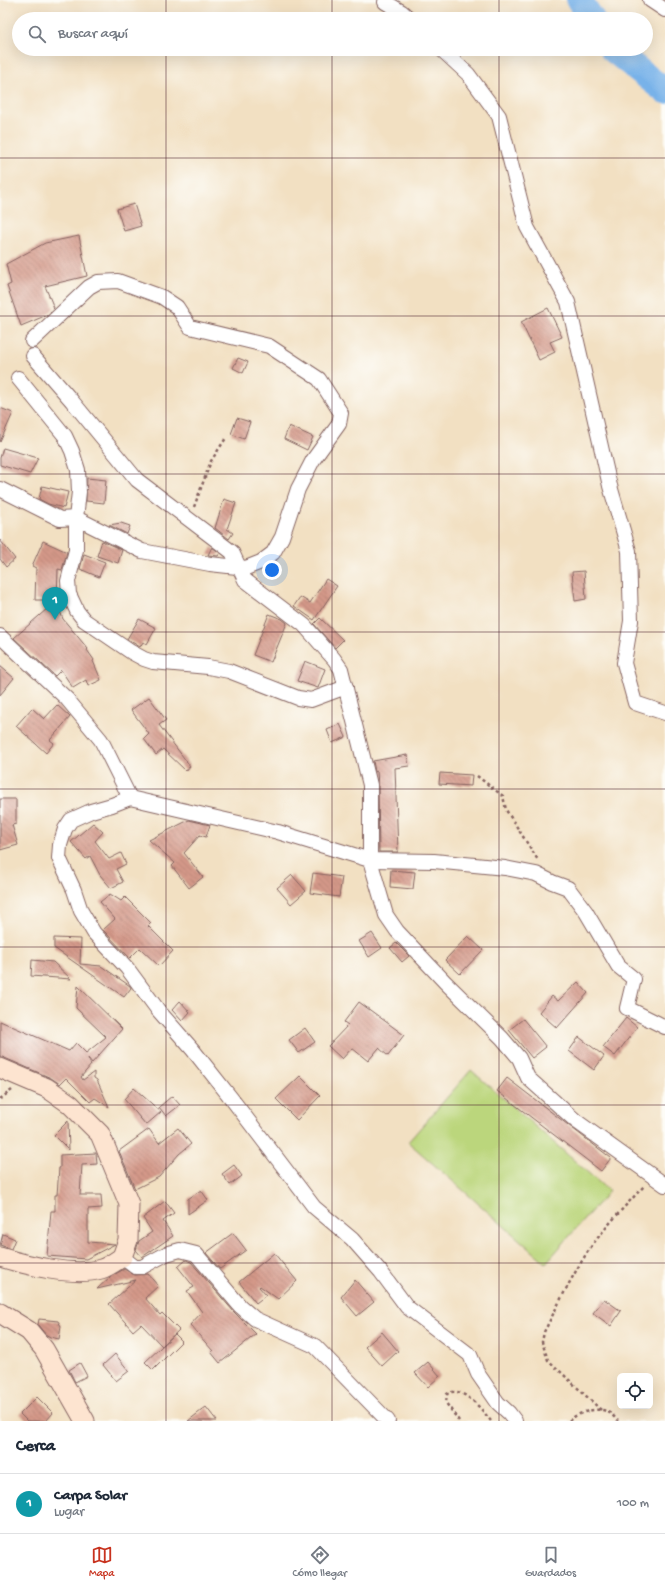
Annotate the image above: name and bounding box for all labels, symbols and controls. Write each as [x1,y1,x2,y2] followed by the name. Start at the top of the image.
[12,12,653,56] search box
[26,23,48,45] icon: search
[58,25,128,43] text: Buscar aquí
[262,560,282,580] your location
[42,587,68,620] pin: 1
[617,1373,653,1409] map controls
[617,1373,653,1409] button: locate
[16,1437,55,1457] text: Cerca
[54,1487,127,1505] text: Carpa Solar
[26,1496,32,1511] text: 1
[617,1496,649,1511] text: 100 m
[54,1505,84,1520] text: Lugar
[89,1544,114,1580] tab: Mapa
[292,1544,347,1580] tab: Cómo llegar
[525,1544,576,1580] tab: Guardados

